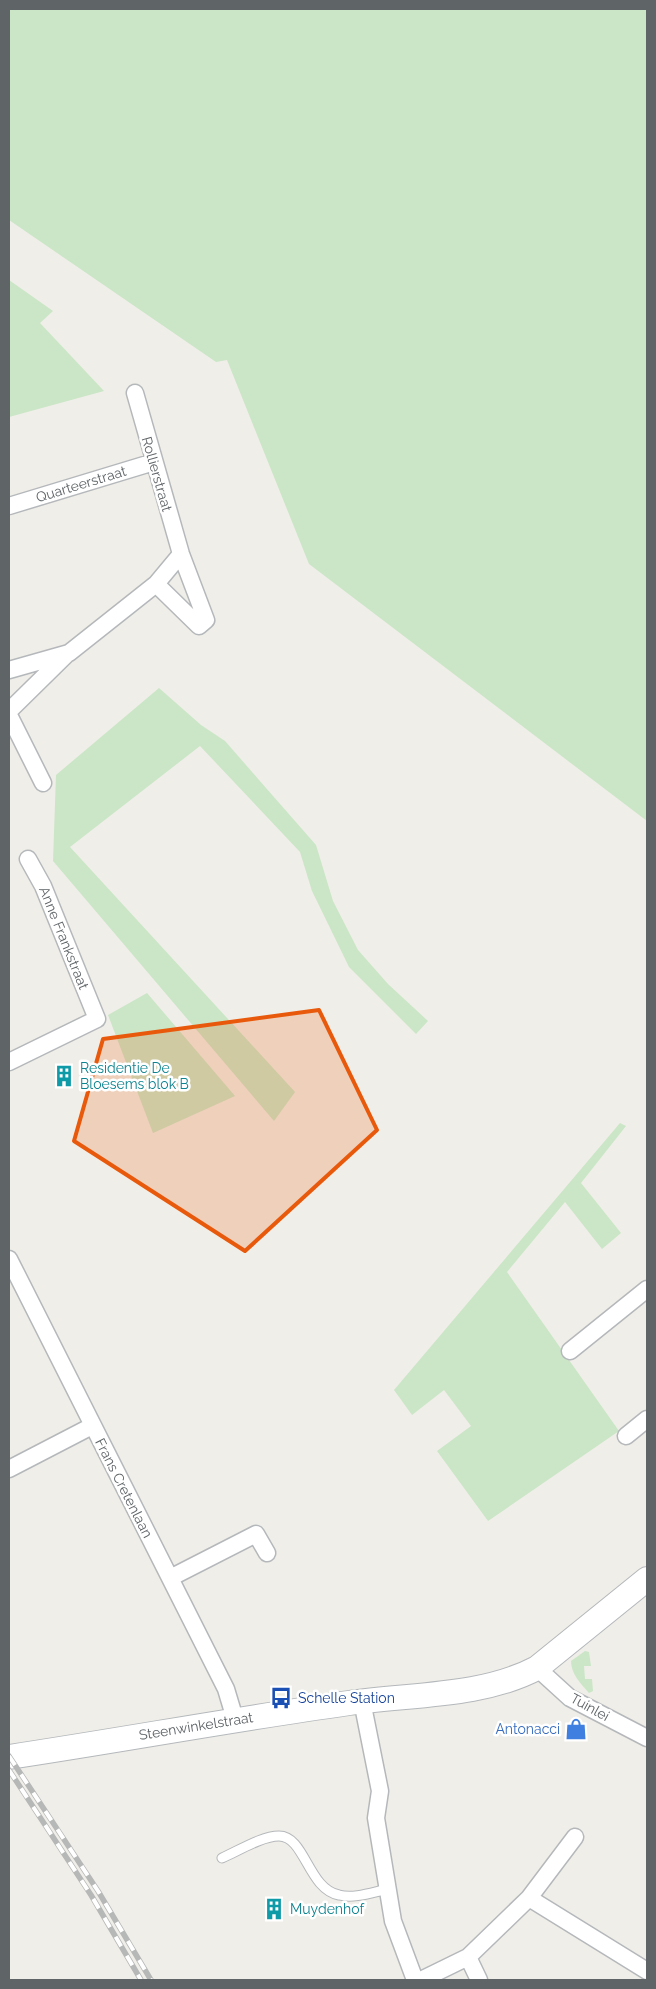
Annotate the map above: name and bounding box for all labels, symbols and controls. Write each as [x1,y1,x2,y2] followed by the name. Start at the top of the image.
[139,435,175,514] street label: Rollierstraat
[34,463,128,505] street label: Quarteerstraat
[36,884,92,992] street label: Anne Frankstraat
[80,1060,189,1092] place label: Residentie De Bloesems blok B
[51,1063,77,1089] building icon: Residentie De Bloesems blok B
[92,1436,156,1540] street label: Frans Cretenlaan
[268,1685,294,1711] bus stop icon: Schelle Station
[298,1690,395,1706] place label: Schelle Station
[568,1690,612,1724] street label: Tuinlei
[138,1709,254,1743] street label: Steenwinkelstraat
[563,1716,589,1742] shop icon: Antonacci
[495,1721,560,1737] place label: Antonacci
[261,1896,287,1922] building icon: Muydenhof
[290,1901,365,1917] place label: Muydenhof

